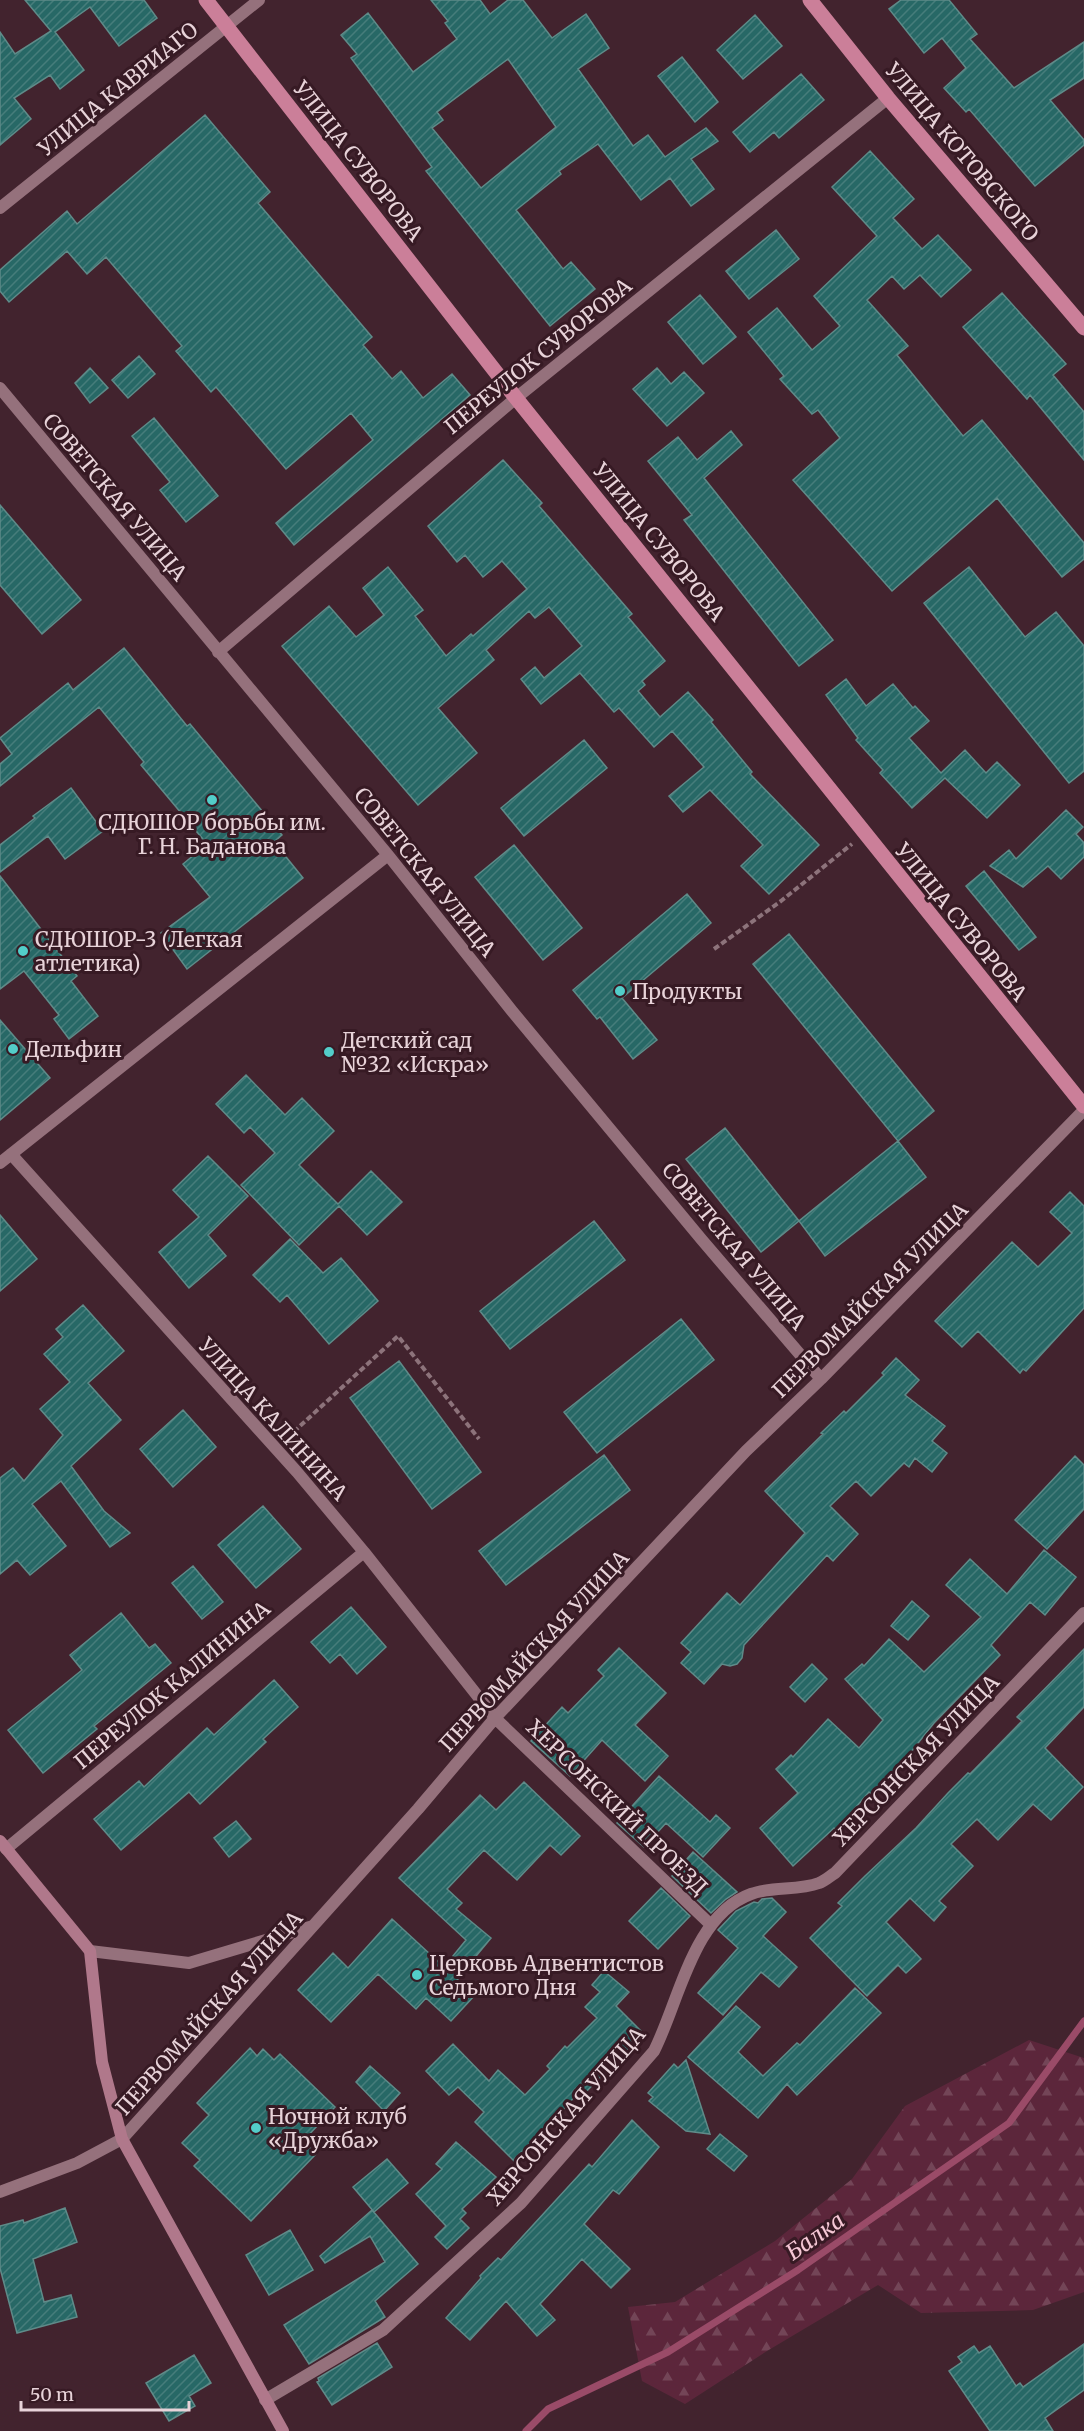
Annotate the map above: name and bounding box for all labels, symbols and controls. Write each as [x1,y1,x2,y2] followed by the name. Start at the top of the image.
[32,16,203,162] street label: УЛИЦА КАВРИАГО
[879,56,1045,247] street label: УЛИЦА КОТОВСКОГО
[287,75,429,246] street label: УЛИЦА СУВОРОВА
[439,272,637,440] street label: ПЕРЕУЛОК СУВОРОВА
[37,408,193,586] street label: СОВЕТСКАЯ УЛИЦА
[586,457,731,627] street label: УЛИЦА СУВОРОВА
[348,782,502,962] street label: СОВЕТСКАЯ УЛИЦА
[205,793,219,807] marker: СДЮШОР борьбы им. Г. Н. Баданова
[98,809,326,860] place label: СДЮШОР борьбы им. Г. Н. Баданова
[888,837,1033,1007] street label: УЛИЦА СУВОРОВА
[35,926,243,977] place label: СДЮШОР-3 (Легкая атлетика)
[16,944,30,958] marker: СДЮШОР-3 (Легкая атлетика)
[632,978,742,1005] place label: Продукты
[613,984,627,998] marker: Продукты
[341,1027,489,1078] place label: Детский сад №32 «Искра»
[25,1036,122,1063] place label: Дельфин
[6,1042,20,1056] marker: Дельфин
[322,1045,336,1059] marker: Детский сад №32 «Искра»
[656,1157,812,1335] street label: СОВЕТСКАЯ УЛИЦА
[766,1196,974,1404] street label: ПЕРВОМАЙСКАЯ УЛИЦА
[192,1331,353,1506] street label: УЛИЦА КАЛИНИНА
[433,1544,635,1757] street label: ПЕРВОМАЙСКАЯ УЛИЦА
[69,1595,276,1775] street label: ПЕРЕУЛОК КАЛИНИНА
[827,1669,1005,1851] street label: ХЕРСОНСКАЯ УЛИЦА
[521,1714,713,1900] street label: ХЕРСОНСКИЙ ПРОЕЗД
[110,1905,308,2121] street label: ПЕРВОМАЙСКАЯ УЛИЦА
[429,1950,664,2001] place label: Церковь Адвентистов Седьмого Дня
[410,1968,424,1982] marker: Церковь Адвентистов Седьмого Дня
[481,2021,651,2211] street label: ХЕРСОНСКАЯ УЛИЦА
[268,2103,407,2154] place label: Ночной клуб «Дружба»
[249,2121,263,2135] marker: Ночной клуб «Дружба»
[780,2206,850,2266] water label: Балка
[21,2374,189,2412] scale bar
[30,2383,74,2406] text: 50 m

